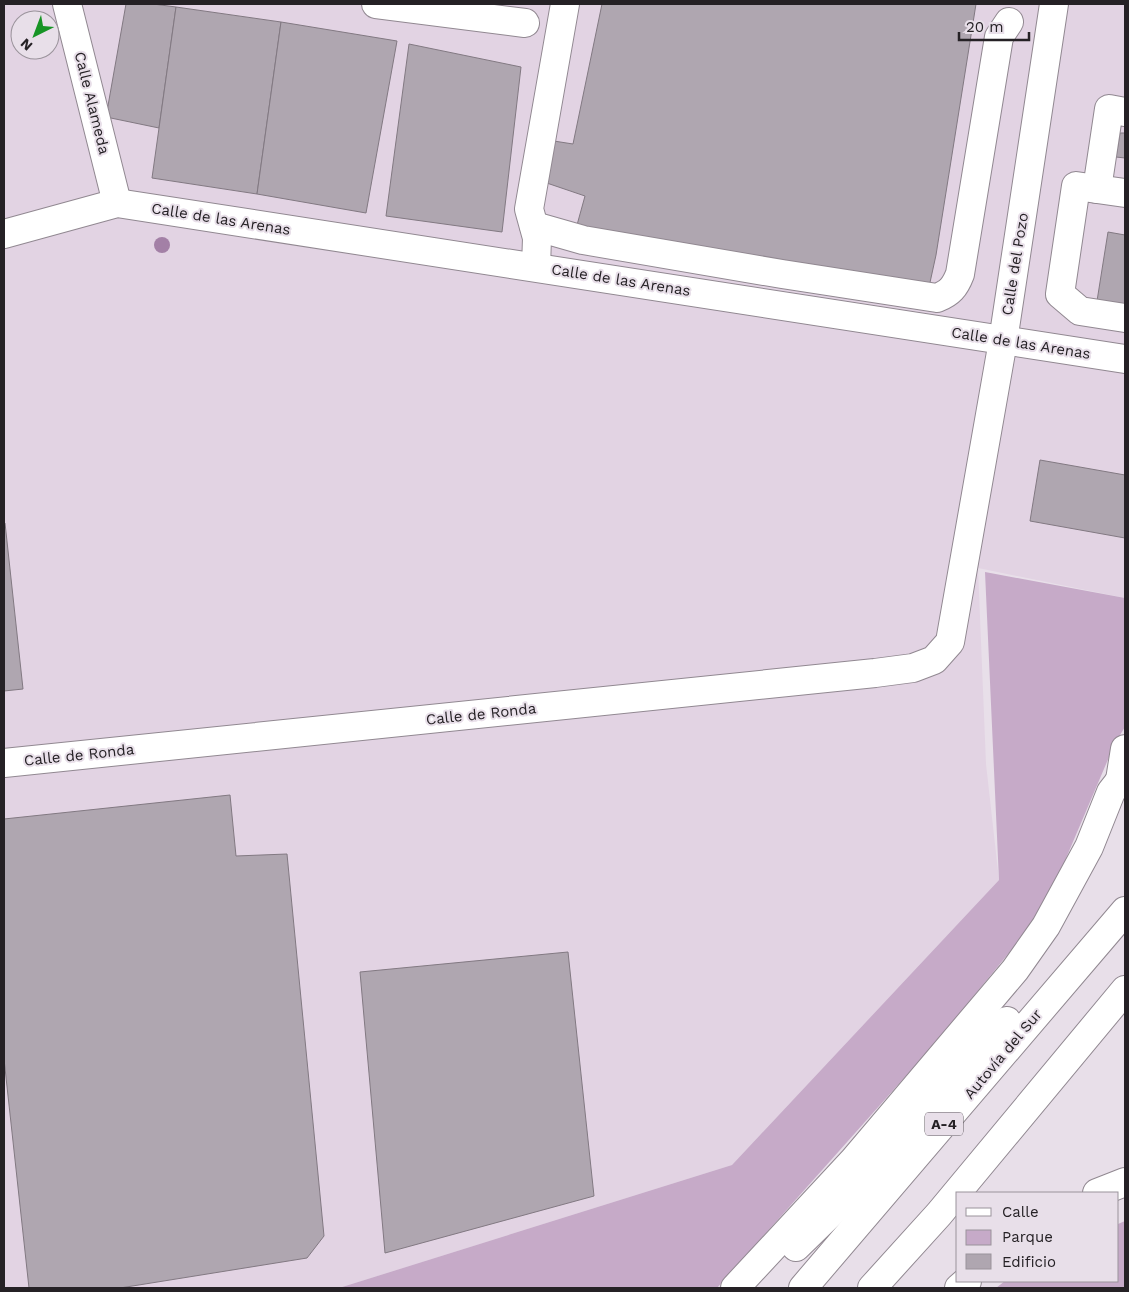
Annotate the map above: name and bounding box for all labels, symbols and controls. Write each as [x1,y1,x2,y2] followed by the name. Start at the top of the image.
[10,10,60,60] north arrow
[959,10,1029,42] scale bar
[966,18,1004,36] text: 20 m
[17,35,36,54] text: N
[71,50,114,157] street label: Calle Alameda
[150,199,292,239] street label: Calle de las Arenas
[998,211,1032,317] street label: Calle del Pozo
[550,260,692,300] street label: Calle de las Arenas
[950,323,1092,363] street label: Calle de las Arenas
[425,699,538,729] street label: Calle de Ronda
[23,740,136,770] street label: Calle de Ronda
[960,1006,1046,1102] street label: Autovía del Sur
[925,1112,963,1136] road number: A-4
[956,1192,1119,1282] legend
[1002,1203,1039,1221] text: Calle
[1002,1228,1053,1246] text: Parque
[1002,1253,1056,1271] text: Edificio

